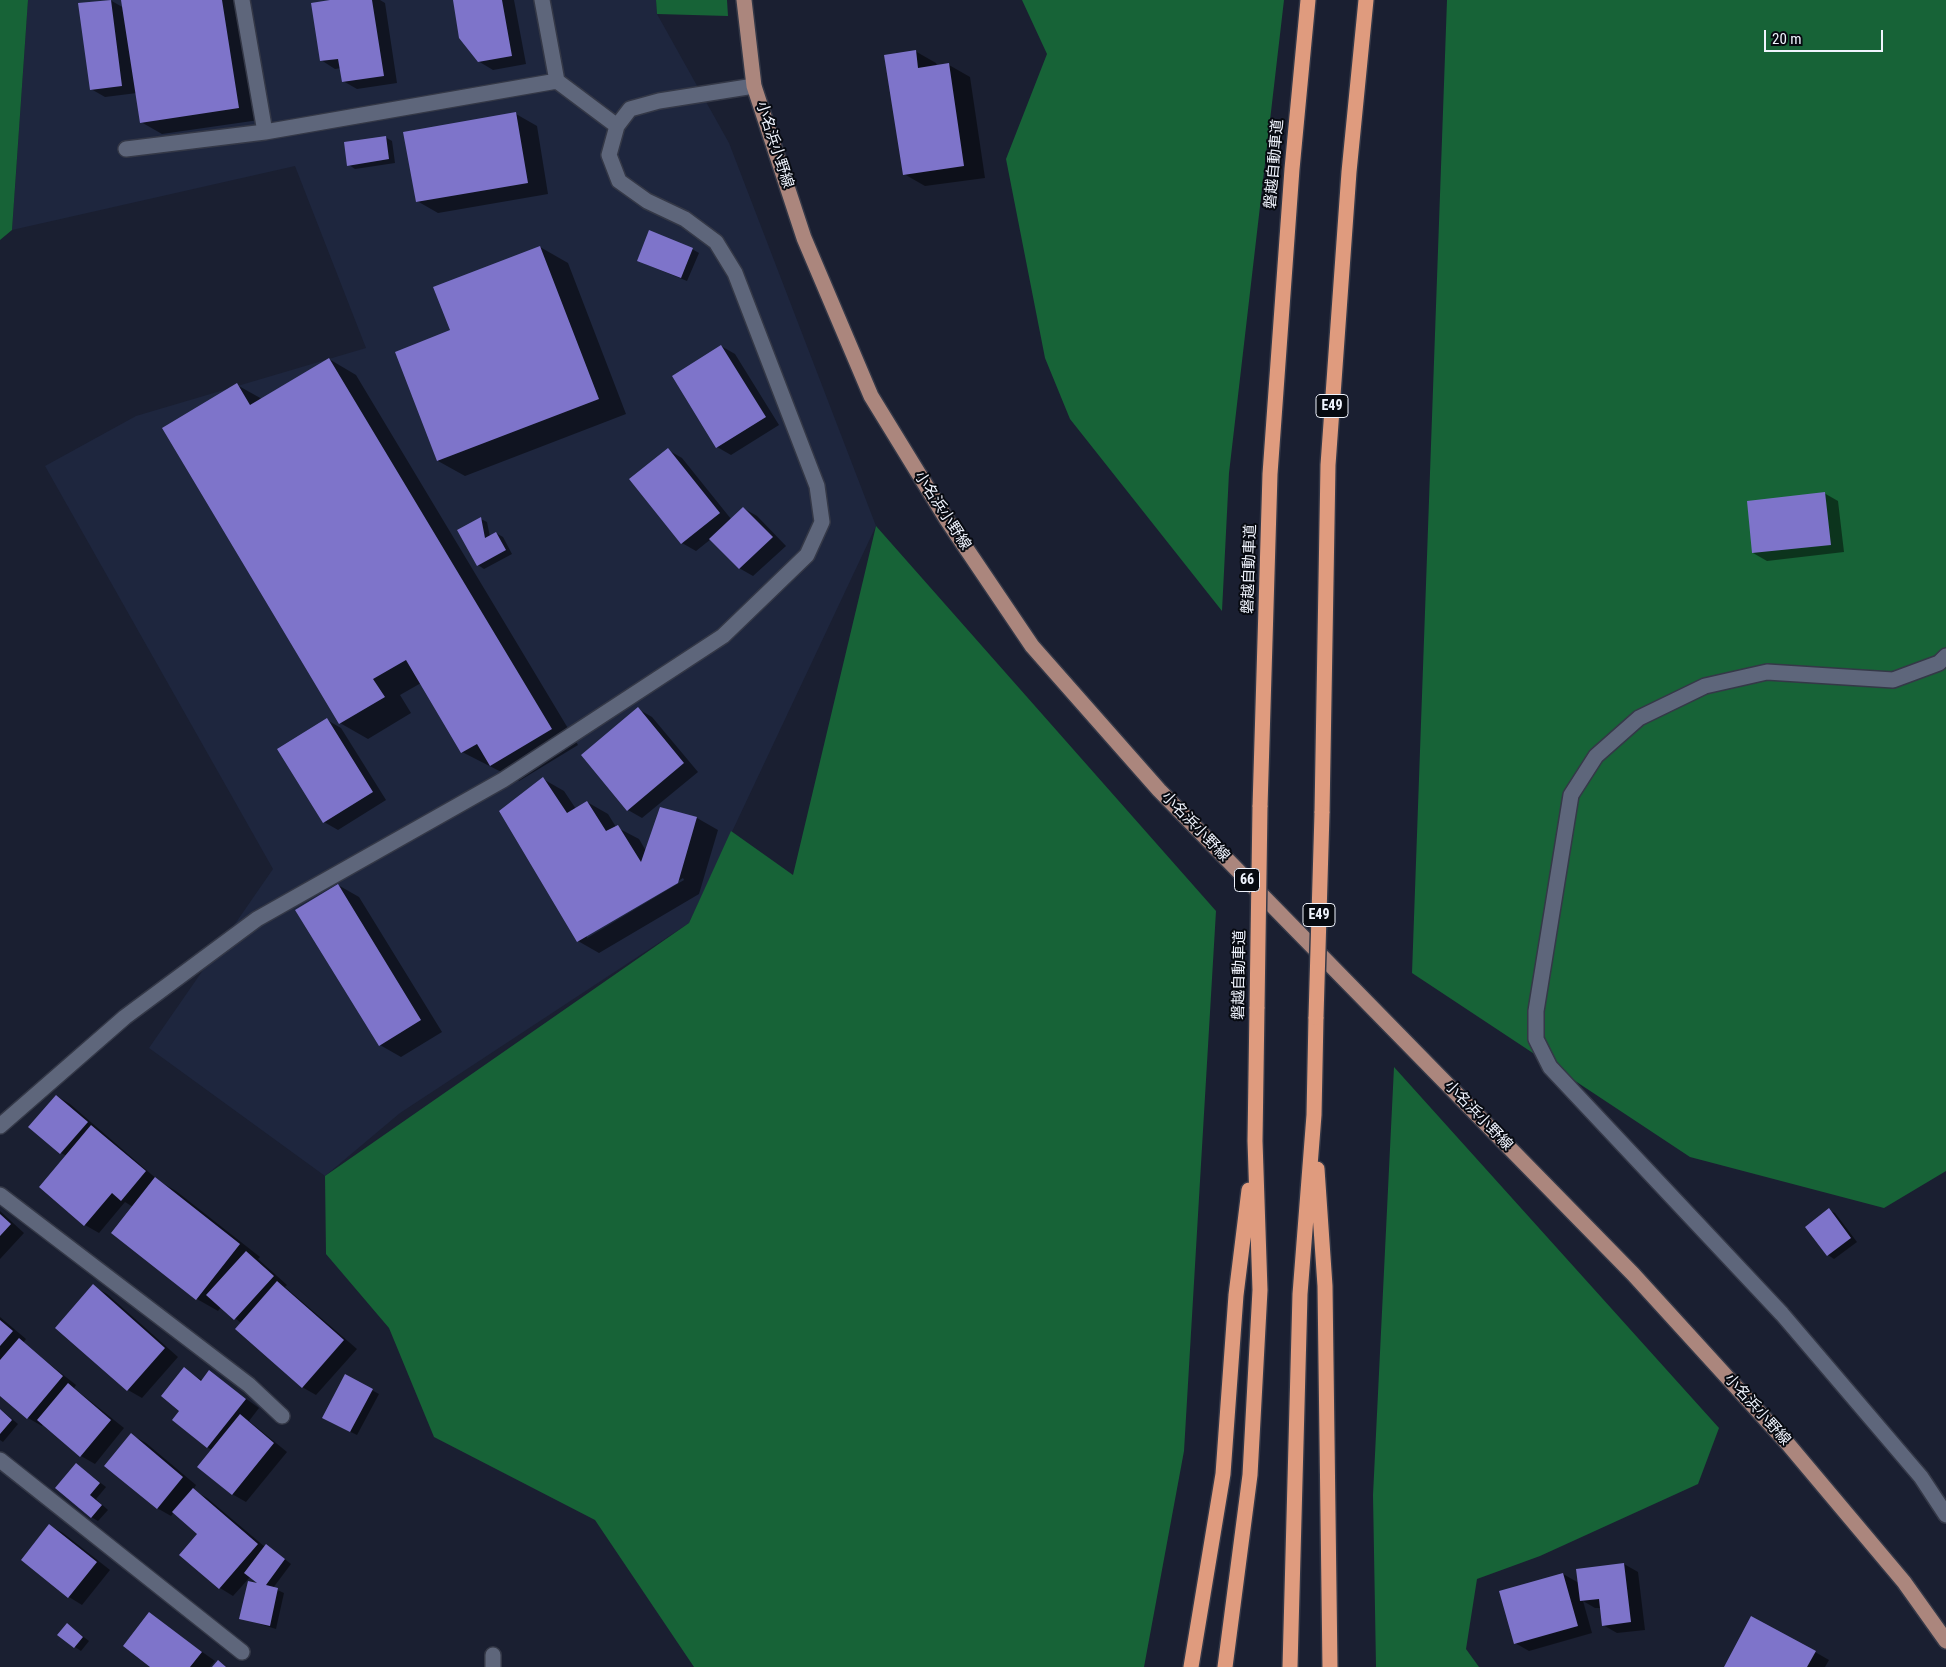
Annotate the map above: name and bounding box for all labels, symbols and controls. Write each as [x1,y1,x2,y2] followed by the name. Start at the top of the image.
[1766,20,1885,52] scale bar
[1772,30,1802,48] text: 20 m
[752,99,796,191] street label: 小名浜小野線
[1262,118,1288,210] street label: 磐越自動車道
[1316,394,1348,418] road number: E49
[910,468,974,554] street label: 小名浜小野線
[1239,524,1261,614] street label: 磐越自動車道
[1157,788,1233,866] street label: 小名浜小野線
[1234,868,1260,892] road number: 66
[1303,904,1335,926] road number: E49
[1230,930,1250,1020] street label: 磐越自動車道
[1440,1077,1516,1155] street label: 小名浜小野線
[1720,1371,1794,1449] street label: 小名浜小野線

